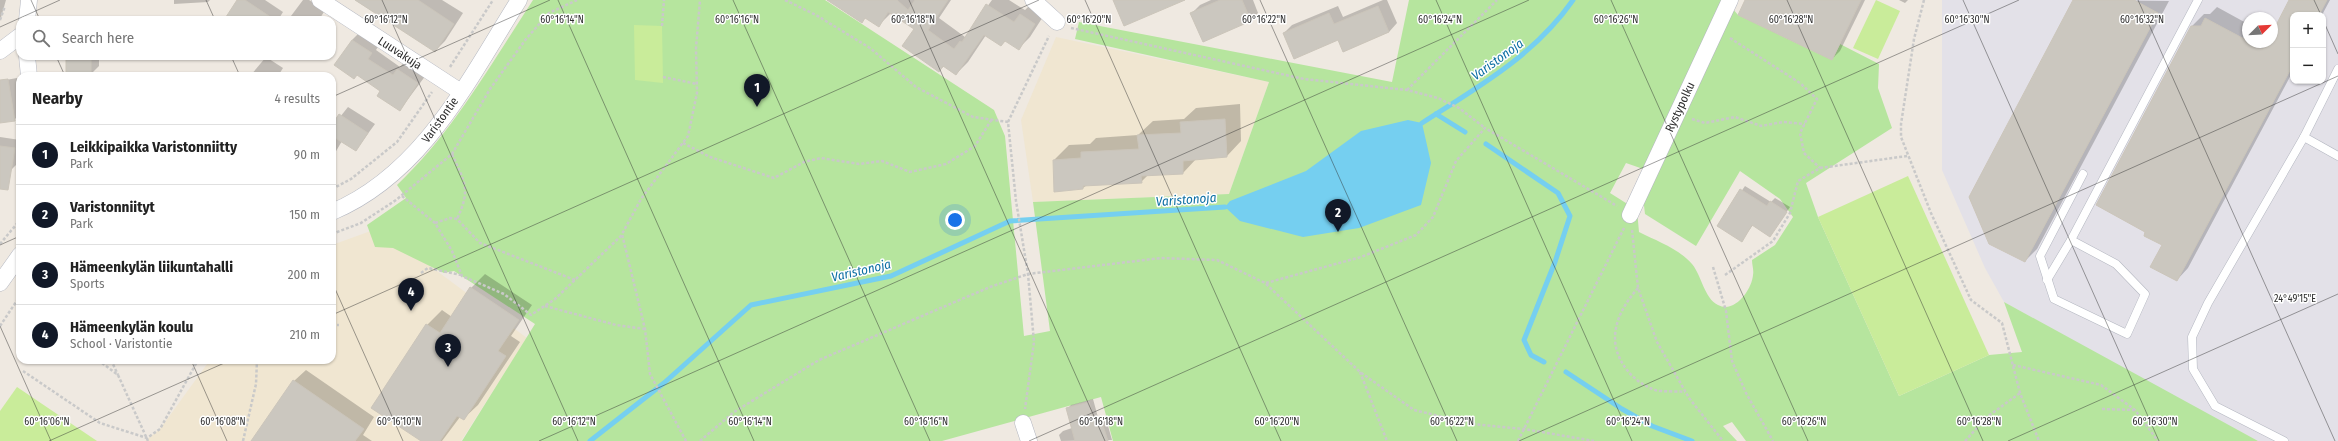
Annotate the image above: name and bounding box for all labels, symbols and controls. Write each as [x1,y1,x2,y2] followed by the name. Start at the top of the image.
[2242,12,2278,48] north arrow
[2290,12,2326,84] map controls
[2290,12,2326,48] button: +
[364,14,408,26] text: 60°16'12"N
[540,14,584,26] text: 60°16'14"N
[715,14,759,26] text: 60°16'16"N
[891,14,935,26] text: 60°16'18"N
[1067,14,1111,26] text: 60°16'20"N
[1242,14,1286,26] text: 60°16'22"N
[1418,14,1462,26] text: 60°16'24"N
[1594,14,1638,26] text: 60°16'26"N
[1769,14,1813,26] text: 60°16'28"N
[1944,14,1990,26] text: 60°16'30"N
[2120,14,2164,26] text: 60°16'32"N
[16,16,336,60] search box
[30,27,52,49] icon: search
[62,29,134,47] text: Search here
[375,34,425,72] street label: Luuvakuja
[1468,35,1526,83] water label: Varistonoja
[2290,48,2326,84] button: −
[744,74,770,107] pin: 1
[1662,80,1698,134] street label: Rystypolku
[32,88,83,109] text: Nearby
[274,91,320,106] text: 4 results
[419,94,461,146] street label: Varistontie
[70,138,237,156] text: Leikkipaikka Varistonniitty
[42,147,48,162] text: 1
[294,147,320,162] text: 90 m
[70,156,93,171] text: Park
[1155,190,1217,209] water label: Varistonoja
[70,198,155,216] text: Varistonniityt
[1325,199,1351,232] pin: 2
[42,207,48,222] text: 2
[289,207,320,222] text: 150 m
[945,210,965,230] your location
[70,216,93,231] text: Park
[830,256,893,285] water label: Varistonoja
[70,258,233,276] text: Hämeenkylän liikuntahalli
[42,267,48,282] text: 3
[288,267,320,282] text: 200 m
[70,276,105,291] text: Sports
[398,278,424,311] pin: 4
[2274,293,2316,305] text: 24°49'15"E
[70,318,193,336] text: Hämeenkylän koulu
[42,327,48,342] text: 4
[290,327,320,342] text: 210 m
[435,334,461,367] pin: 3
[70,336,172,351] text: School · Varistontie
[24,416,70,428] text: 60°16'06"N
[200,416,246,428] text: 60°16'08"N
[377,416,421,428] text: 60°16'10"N
[552,416,596,428] text: 60°16'12"N
[728,416,772,428] text: 60°16'14"N
[904,416,948,428] text: 60°16'16"N
[1079,416,1123,428] text: 60°16'18"N
[1255,416,1299,428] text: 60°16'20"N
[1430,416,1474,428] text: 60°16'22"N
[1606,416,1650,428] text: 60°16'24"N
[1782,416,1826,428] text: 60°16'26"N
[1957,416,2001,428] text: 60°16'28"N
[2132,416,2178,428] text: 60°16'30"N

